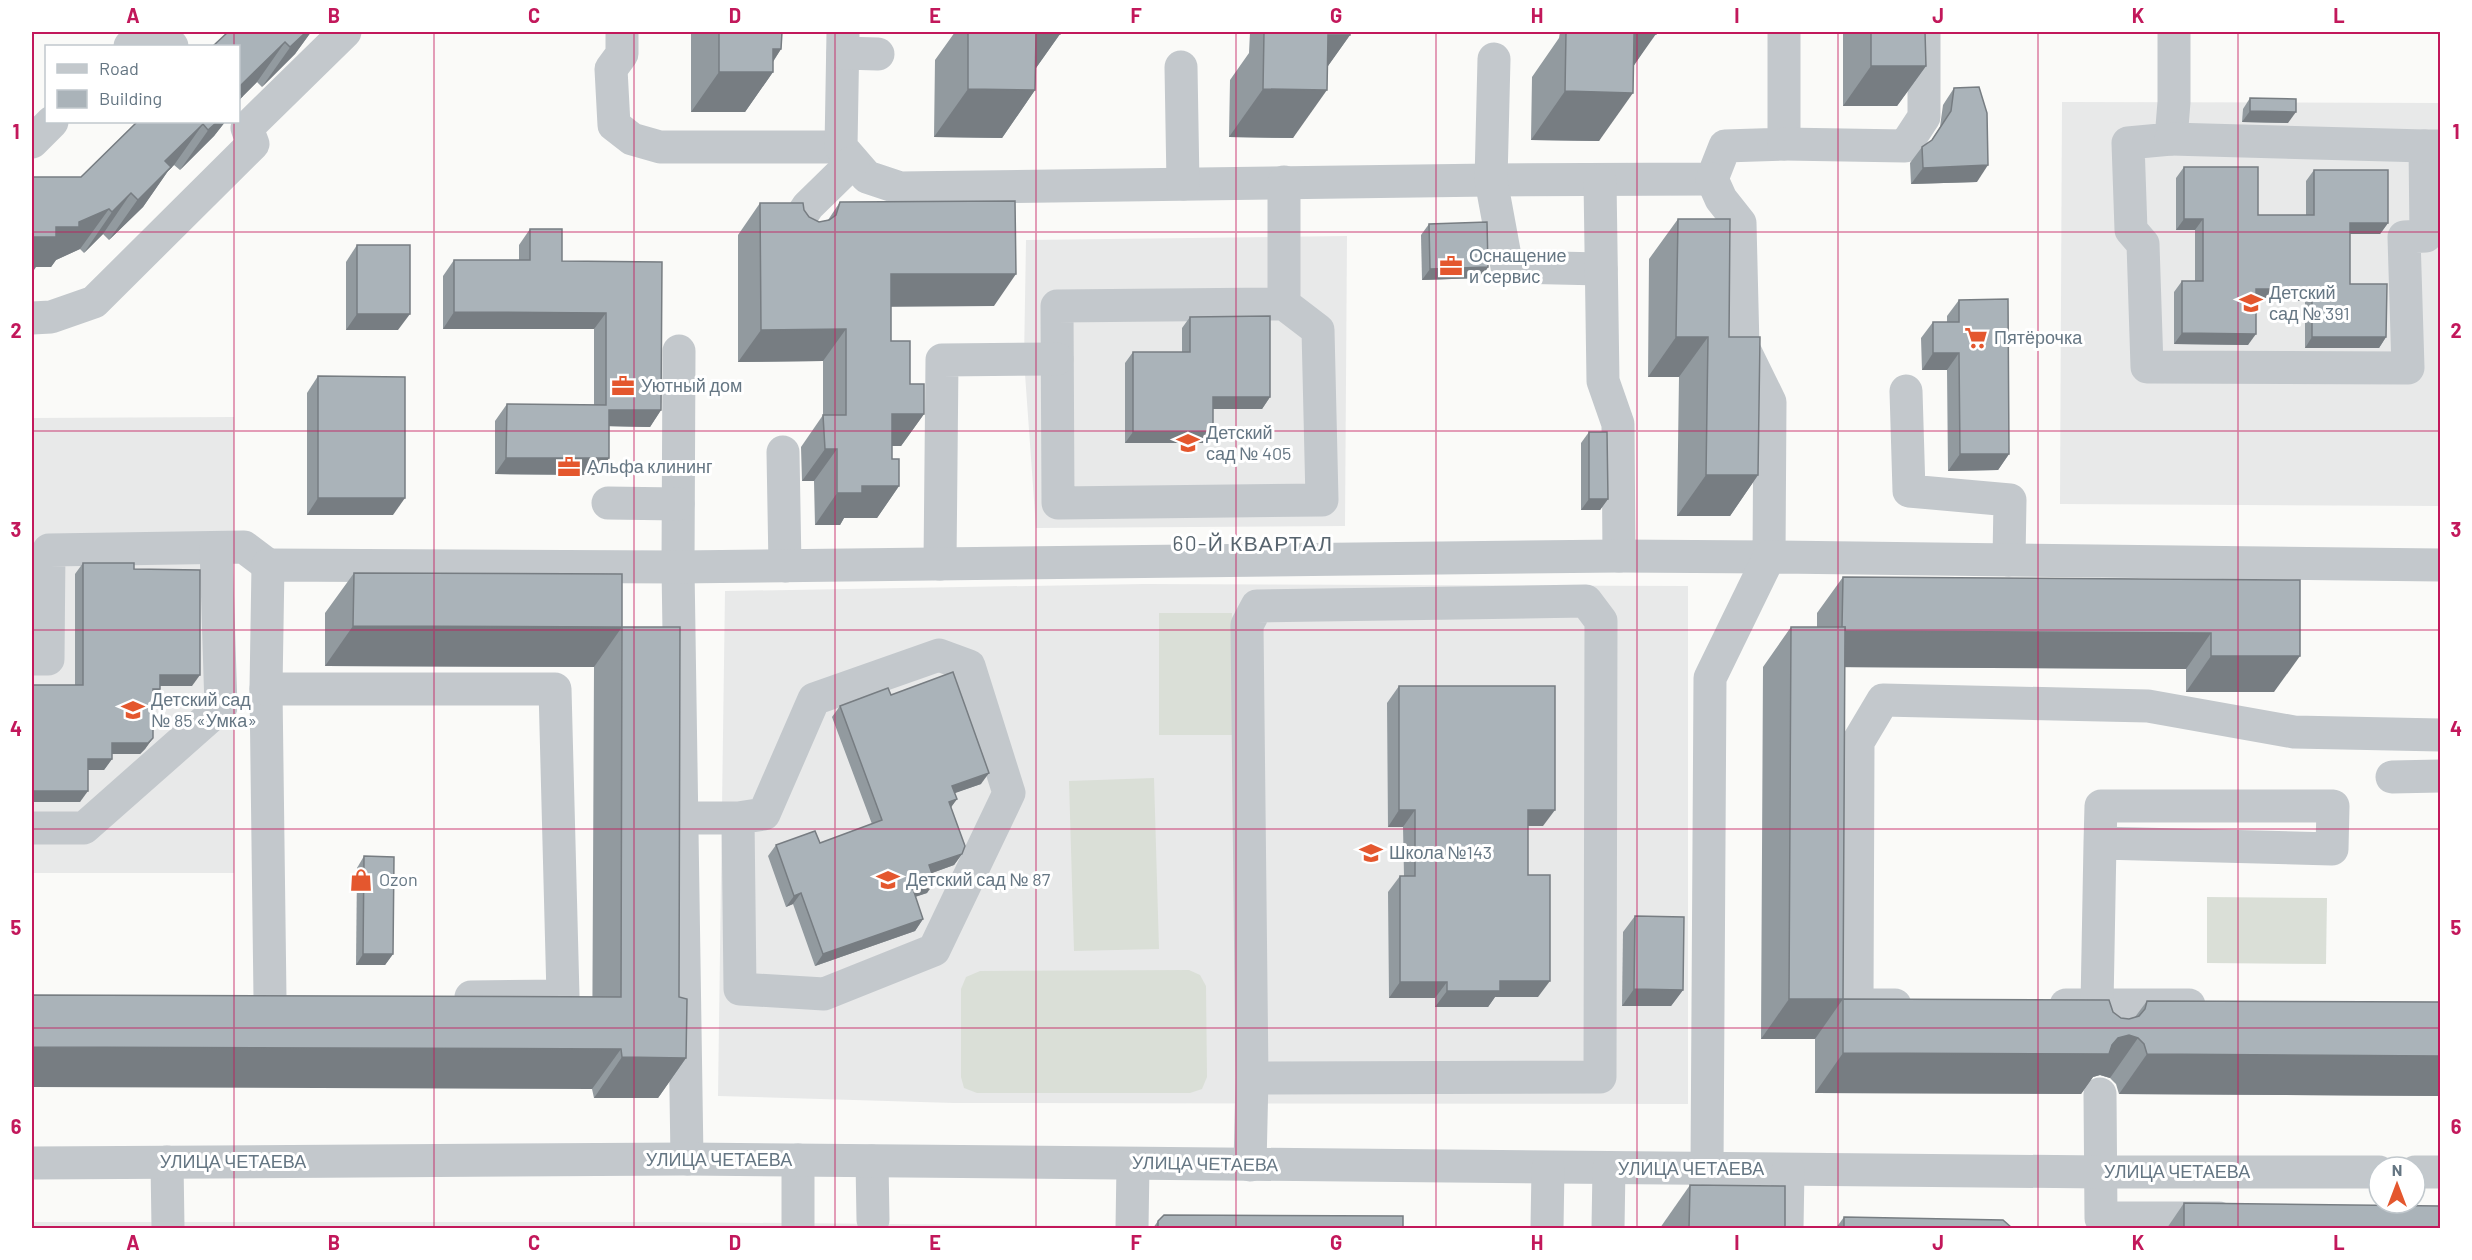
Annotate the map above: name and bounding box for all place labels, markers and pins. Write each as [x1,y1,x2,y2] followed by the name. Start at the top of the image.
[1469,244,1567,287] place label: Оснащение и сервис
[1438,253,1464,279] office icon: Оснащение и сервис
[2269,281,2350,324] place label: Детский сад № 391
[2238,290,2264,316] school or university icon: Детский сад № 391
[1963,325,1989,351] supermarket icon: Пятёрочка
[1994,326,2083,348] place label: Пятёрочка
[610,373,636,399] office icon: Уютный дом
[641,374,742,396] place label: Уютный дом
[1206,421,1291,464] place label: Детский сад № 405
[1175,430,1201,456] school or university icon: Детский сад № 405
[556,454,582,480] office icon: Альфа клининг
[587,455,713,477] place label: Альфа клининг
[151,688,257,731] place label: Детский сад № 85 «Умка»
[120,697,146,723] school or university icon: Детский сад № 85 «Умка»
[1358,840,1384,866] school or university icon: Школа №143
[1389,841,1492,863] place label: Школа №143
[348,867,374,893] shop icon: Ozon
[875,867,901,893] school or university icon: Детский сад № 87
[379,868,418,890] place label: Ozon
[906,868,1051,890] place label: Детский сад № 87

